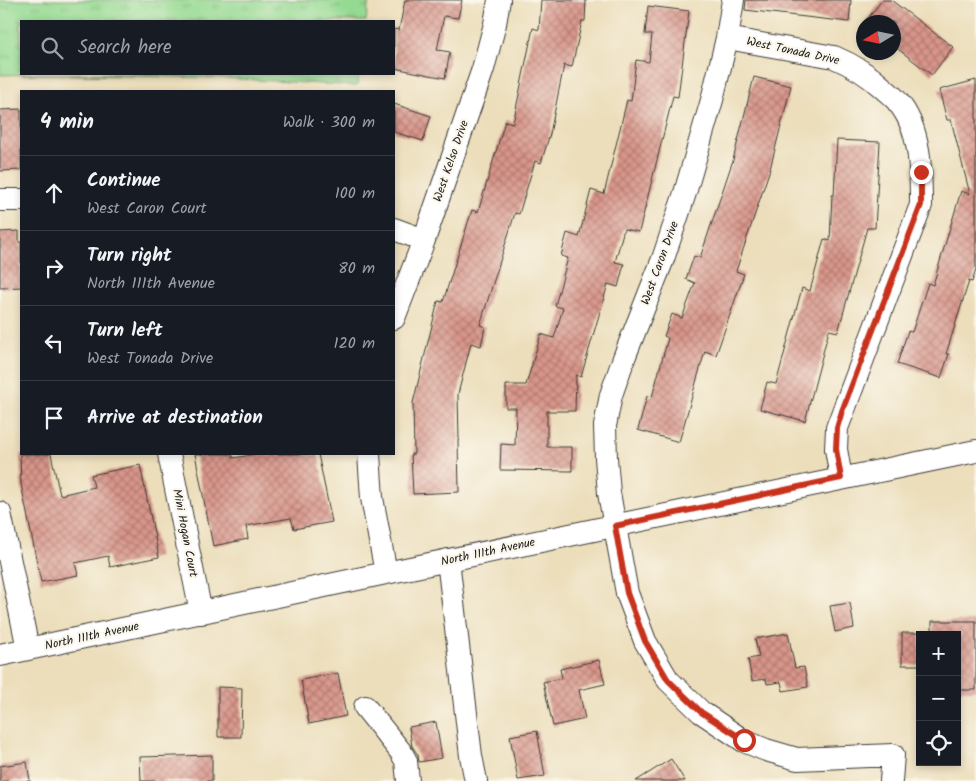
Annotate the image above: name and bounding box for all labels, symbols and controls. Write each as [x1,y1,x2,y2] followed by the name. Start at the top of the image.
[856,15,901,60] north arrow
[20,20,395,75] search box
[745,32,842,70] street label: West Tonada Drive
[78,33,172,63] text: Search here
[38,34,66,62] icon: search
[40,106,94,139] text: 4 min
[283,110,375,135] text: Walk · 300 m
[428,117,474,204] street label: West Kelso Drive
[910,161,933,184] route end
[87,166,160,196] text: Continue
[40,179,68,207] icon: ahead
[335,181,375,206] text: 100 m
[87,196,207,221] text: West Caron Court
[636,218,684,308] street label: West Caron Drive
[87,241,172,271] text: Turn right
[40,254,68,282] icon: right
[338,256,375,281] text: 80 m
[87,271,215,296] text: North 111th Avenue
[87,316,162,346] text: Turn left
[40,329,68,357] icon: left
[334,331,375,356] text: 120 m
[87,346,213,371] text: West Tonada Drive
[87,403,263,433] text: Arrive at destination
[40,404,68,432] icon: arrive
[167,487,203,579] street label: Mini Hogan Court
[439,533,537,571] street label: North 111th Avenue
[43,617,141,655] street label: North 111th Avenue
[916,631,961,766] map controls
[916,631,961,676] button: +
[916,676,961,721] button: −
[916,721,961,766] button: locate
[733,729,756,752] route start

